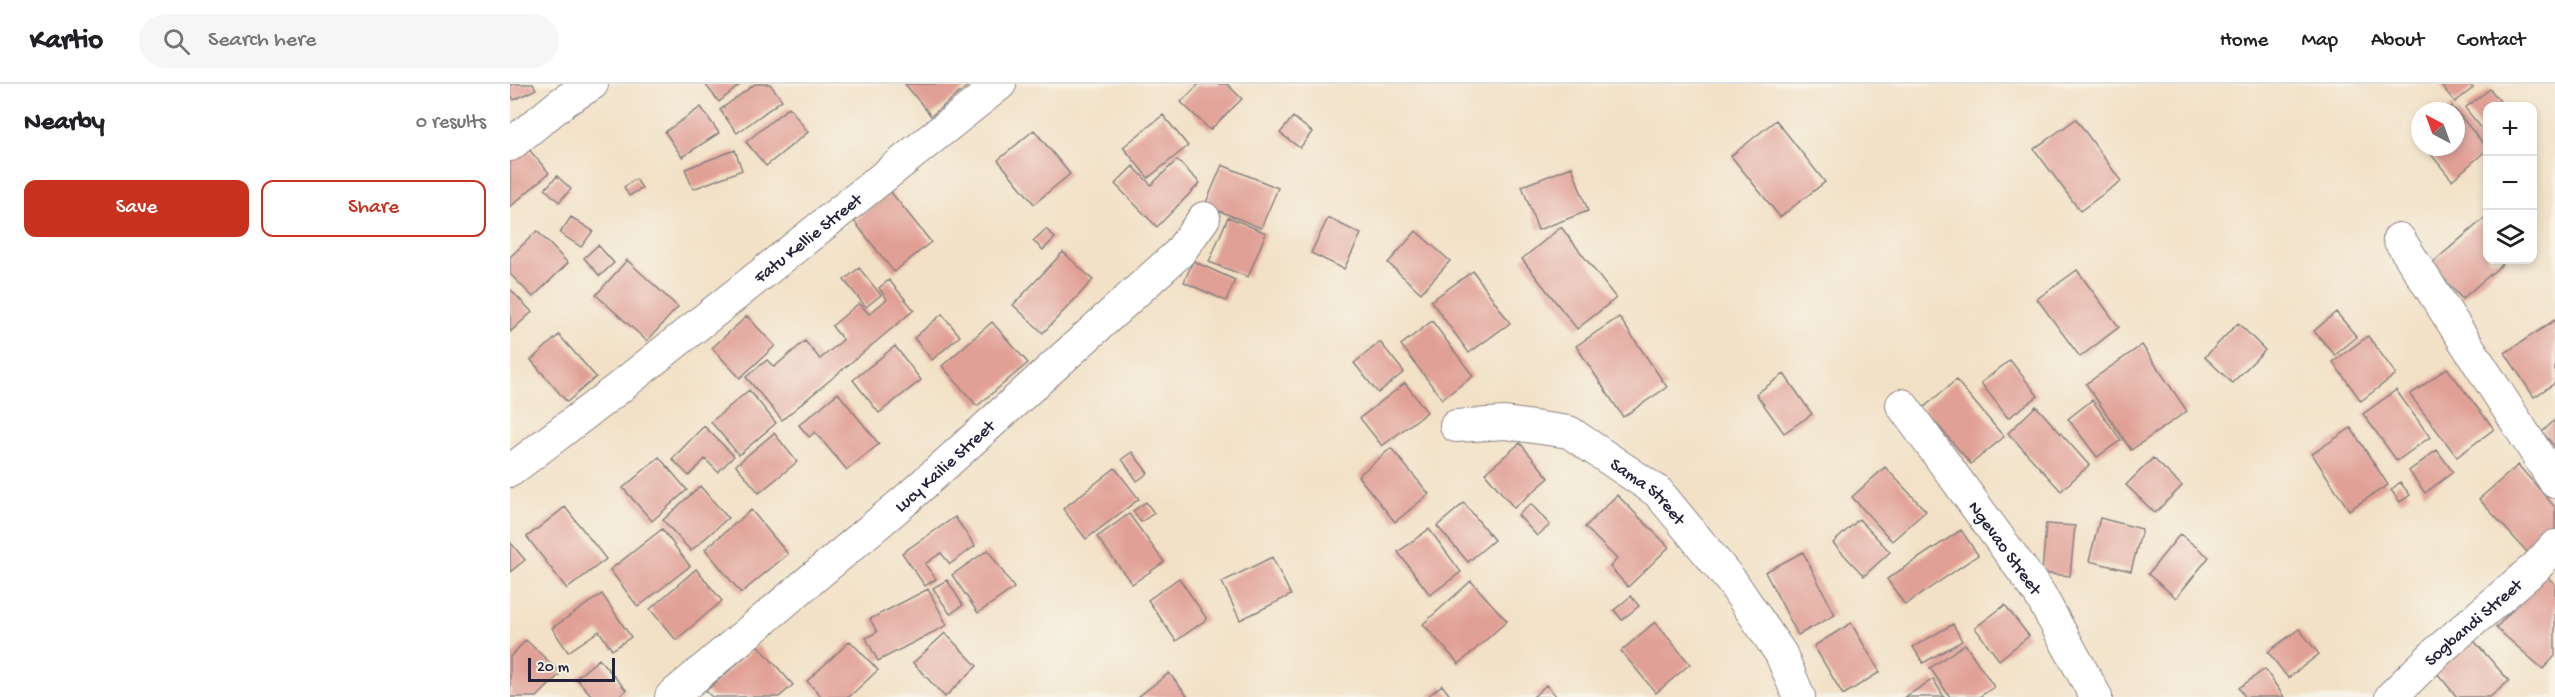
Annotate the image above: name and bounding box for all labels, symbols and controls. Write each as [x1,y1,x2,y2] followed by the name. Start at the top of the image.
[139,14,559,68] search box
[30,25,103,58] text: Kartio
[160,25,193,58] icon: search
[208,28,316,54] text: Search here
[2220,29,2268,54] text: Home
[2301,29,2338,54] text: Map
[2371,29,2424,54] text: About
[2457,29,2525,54] text: Contact
[2411,102,2465,156] north arrow
[2483,102,2537,264] map controls
[2483,102,2537,156] button: +
[24,108,105,139] text: Nearby
[416,112,486,135] text: 0 results
[2483,156,2537,210] button: −
[24,180,249,237] button: Save
[261,180,486,237] button: Share
[750,189,868,289] street label: Fatu Kellie Street
[2483,210,2537,264] button: layers
[891,416,1001,518] street label: Lucy Kailie Street
[1605,455,1690,531] street label: Sama Street
[1962,498,2046,601] street label: Ngevao Street
[2421,574,2529,672] street label: Sogbandi Street
[528,655,615,682] scale bar
[537,659,569,678] text: 20 m

